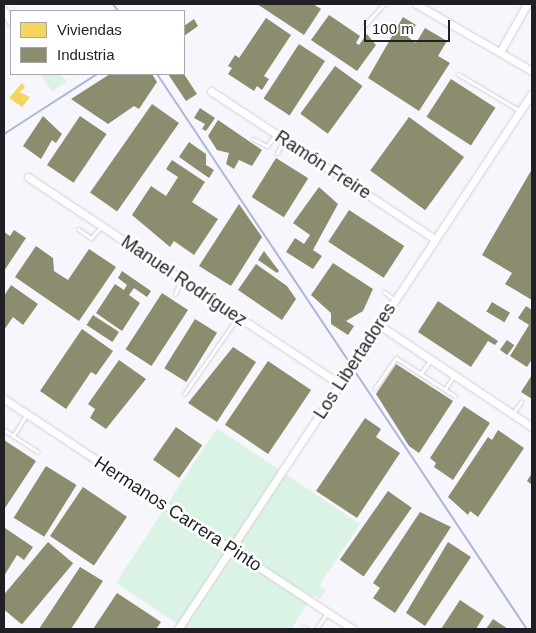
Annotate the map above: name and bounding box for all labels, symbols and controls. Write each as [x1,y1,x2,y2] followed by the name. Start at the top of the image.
[10,10,185,75] legend
[366,10,452,42] scale bar
[372,20,414,37] text: 100 m
[57,21,122,38] text: Viviendas
[57,46,115,63] text: Industria
[271,126,375,204] street label: Ramón Freire
[117,231,251,331] street label: Manuel Rodríguez
[309,299,401,423] street label: Los Libertadores
[90,452,266,576] street label: Hermanos Carrera Pinto

